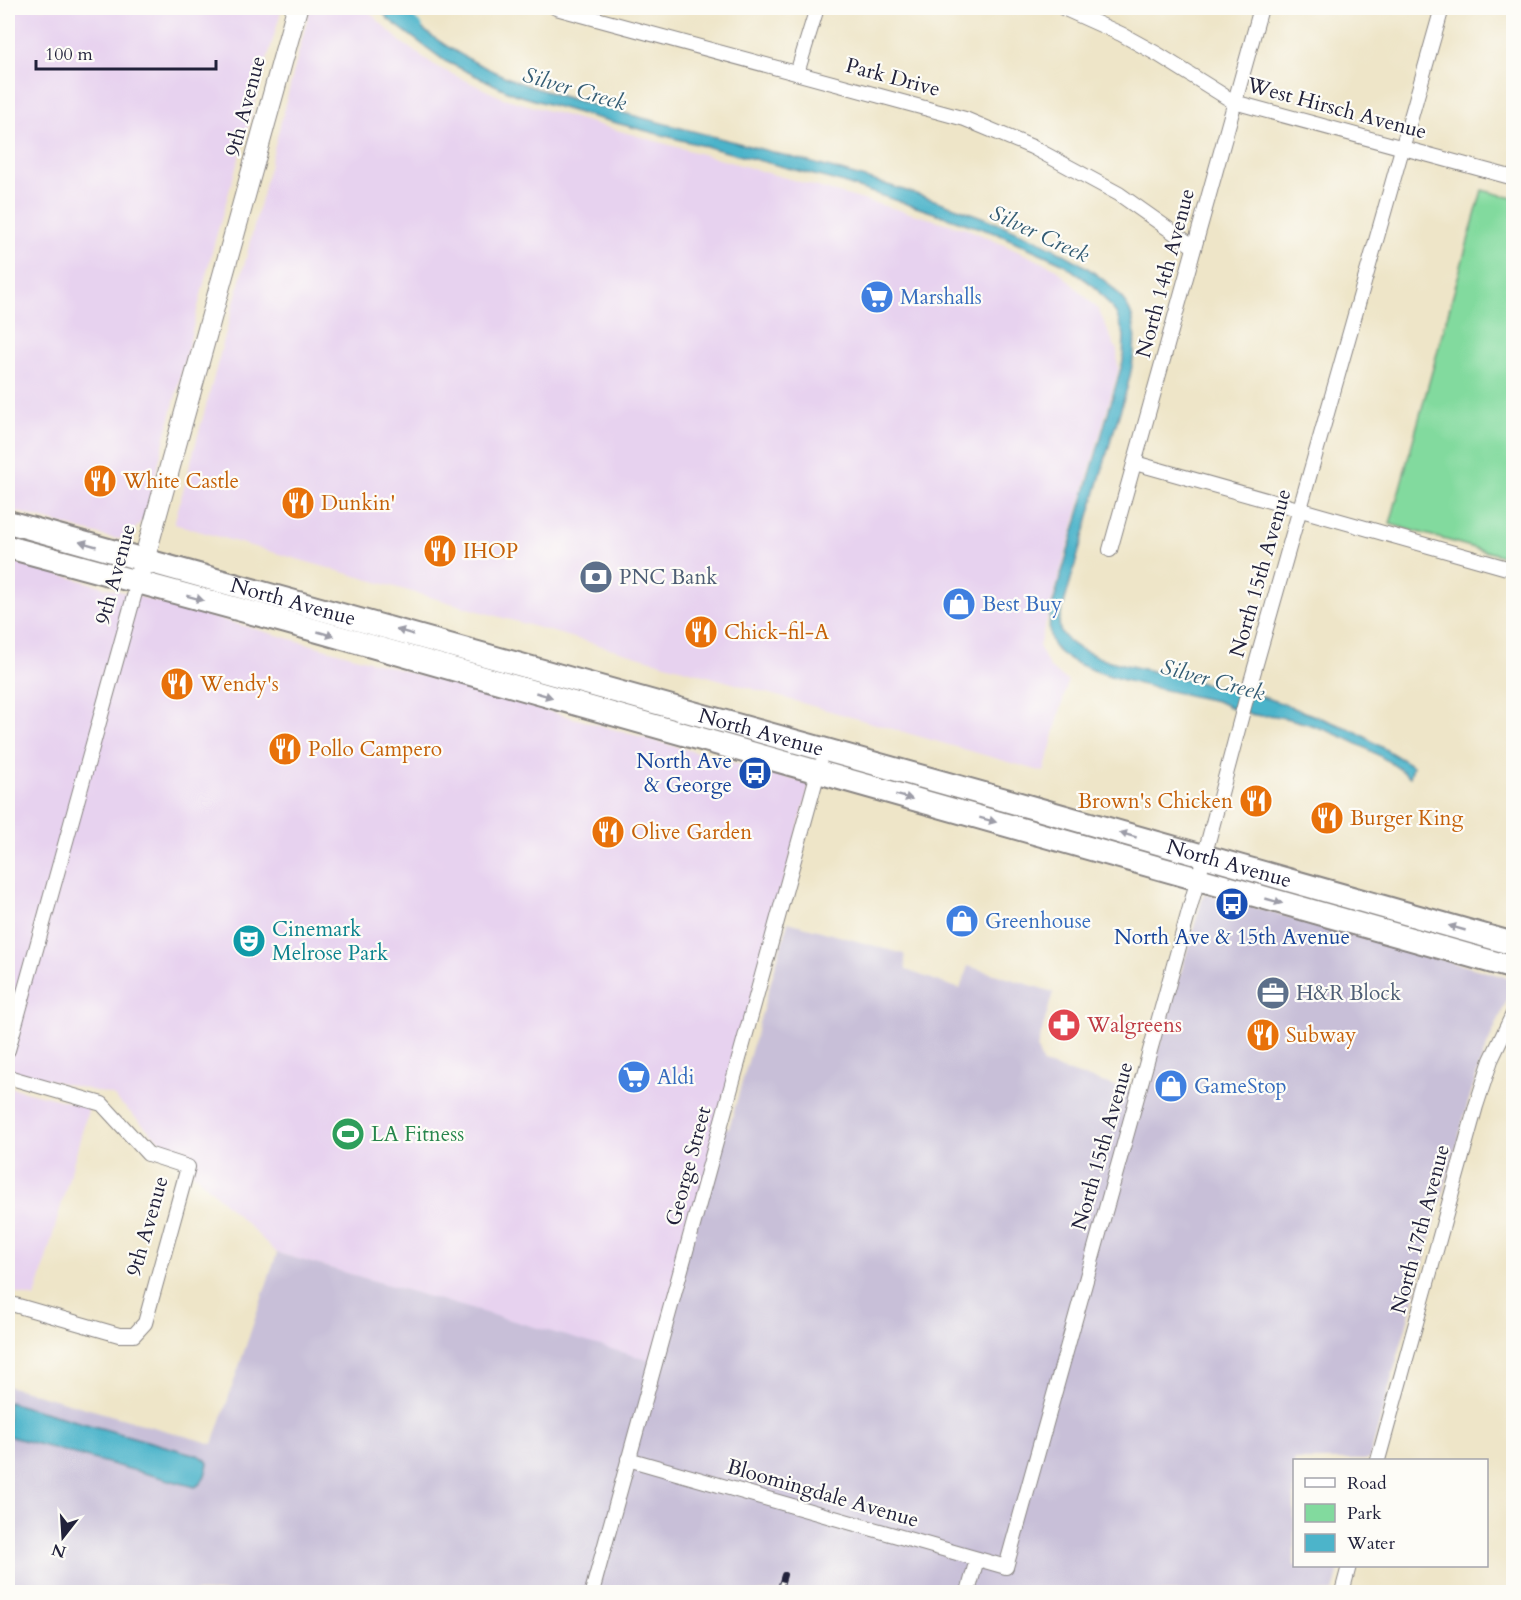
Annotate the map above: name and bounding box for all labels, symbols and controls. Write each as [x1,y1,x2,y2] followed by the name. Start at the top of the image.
[36,33,216,71] scale bar
[45,42,93,67] text: 100 m
[842,51,943,104] street label: Park Drive
[218,53,273,159] street label: 9th Avenue
[519,60,630,118] water label: Silver Creek
[1243,70,1430,146] street label: West Hirsch Avenue
[1129,185,1202,361] street label: North 14th Avenue
[985,198,1094,270] water label: Silver Creek
[859,279,895,315] supermarket icon: Marshalls
[900,283,982,312] place label: Marshalls
[82,463,118,499] restaurant icon: White Castle
[122,467,239,496] place label: White Castle
[280,485,316,521] restaurant icon: Dunkin'
[1223,485,1298,661] street label: North 15th Avenue
[321,489,395,518] place label: Dunkin'
[88,521,143,627] street label: 9th Avenue
[422,533,458,569] restaurant icon: IHOP
[463,537,518,566] place label: IHOP
[79,539,97,548] one-way arrow
[578,559,614,595] bank icon: PNC Bank
[619,563,718,592] place label: PNC Bank
[227,571,359,633] street label: North Avenue
[941,586,977,622] shop icon: Best Buy
[982,590,1062,619] place label: Best Buy
[186,594,204,603] one-way arrow
[683,614,719,650] restaurant icon: Chick-fil-A
[724,618,829,647] place label: Chick-fil-A
[396,627,415,637] one-way arrow
[317,629,335,639] one-way arrow
[1157,652,1268,708] water label: Silver Creek
[159,666,195,702] restaurant icon: Wendy's
[199,670,279,699] place label: Wendy's
[535,691,553,700] one-way arrow
[695,701,827,764] street label: North Avenue
[267,731,303,767] restaurant icon: Pollo Campero
[308,735,442,764] place label: Pollo Campero
[636,747,732,800] place label: North Ave & George
[737,755,773,791] bus stop icon: North Ave & George
[1238,783,1274,819] restaurant icon: Brown's Chicken
[1078,787,1233,816] place label: Brown's Chicken
[895,792,913,802] one-way arrow
[1309,800,1345,836] restaurant icon: Burger King
[1350,804,1464,833] place label: Burger King
[590,814,626,850] restaurant icon: Olive Garden
[979,815,997,825] one-way arrow
[631,818,752,847] place label: Olive Garden
[1119,830,1137,839] one-way arrow
[1163,832,1295,895] street label: North Avenue
[1214,886,1250,922] bus stop icon: North Ave & 15th Avenue
[1265,897,1283,906] one-way arrow
[944,903,980,939] shop icon: Greenhouse
[985,907,1091,936] place label: Greenhouse
[272,915,389,968] place label: Cinemark Melrose Park
[231,923,267,959] theatre icon: Cinemark Melrose Park
[1114,923,1350,952] place label: North Ave & 15th Avenue
[1448,923,1466,932] one-way arrow
[1255,975,1291,1011] office icon: H&R Block
[1296,979,1402,1008] place label: H&R Block
[1046,1007,1082,1043] pharmacy icon: Walgreens
[1086,1011,1182,1040] place label: Walgreens
[1245,1017,1281,1053] restaurant icon: Subway
[1286,1021,1356,1050] place label: Subway
[1065,1058,1140,1234] street label: North 15th Avenue
[616,1059,652,1095] supermarket icon: Aldi
[657,1063,694,1092] place label: Aldi
[1153,1068,1189,1104] shop icon: GameStop
[1194,1072,1287,1101] place label: GameStop
[659,1103,718,1229] street label: George Street
[330,1116,366,1152] sports icon: LA Fitness
[371,1120,464,1149] place label: LA Fitness
[1384,1141,1457,1317] street label: North 17th Avenue
[119,1173,176,1279] street label: 9th Avenue
[723,1452,922,1535] street label: Bloomingdale Avenue
[1293,1459,1488,1567] legend
[1347,1471,1387,1496] text: Road
[1347,1501,1382,1526] text: Park
[33,1507,93,1567] north arrow
[1346,1531,1396,1556] text: Water
[49,1538,69,1563] text: N

